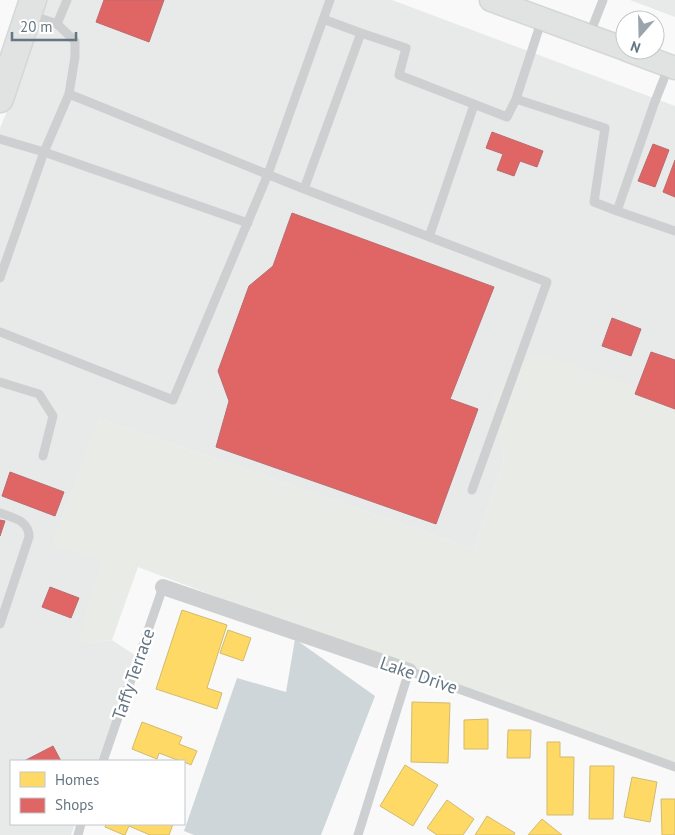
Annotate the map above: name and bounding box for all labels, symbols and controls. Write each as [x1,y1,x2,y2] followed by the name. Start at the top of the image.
[12,10,76,42] scale bar
[615,10,665,60] north arrow
[20,17,53,36] text: 20 m
[628,37,643,57] text: N
[107,625,159,723] street label: Taffy Terrace
[377,651,461,699] street label: Lake Drive
[10,760,185,825] legend
[55,770,99,789] text: Homes
[55,795,94,814] text: Shops

